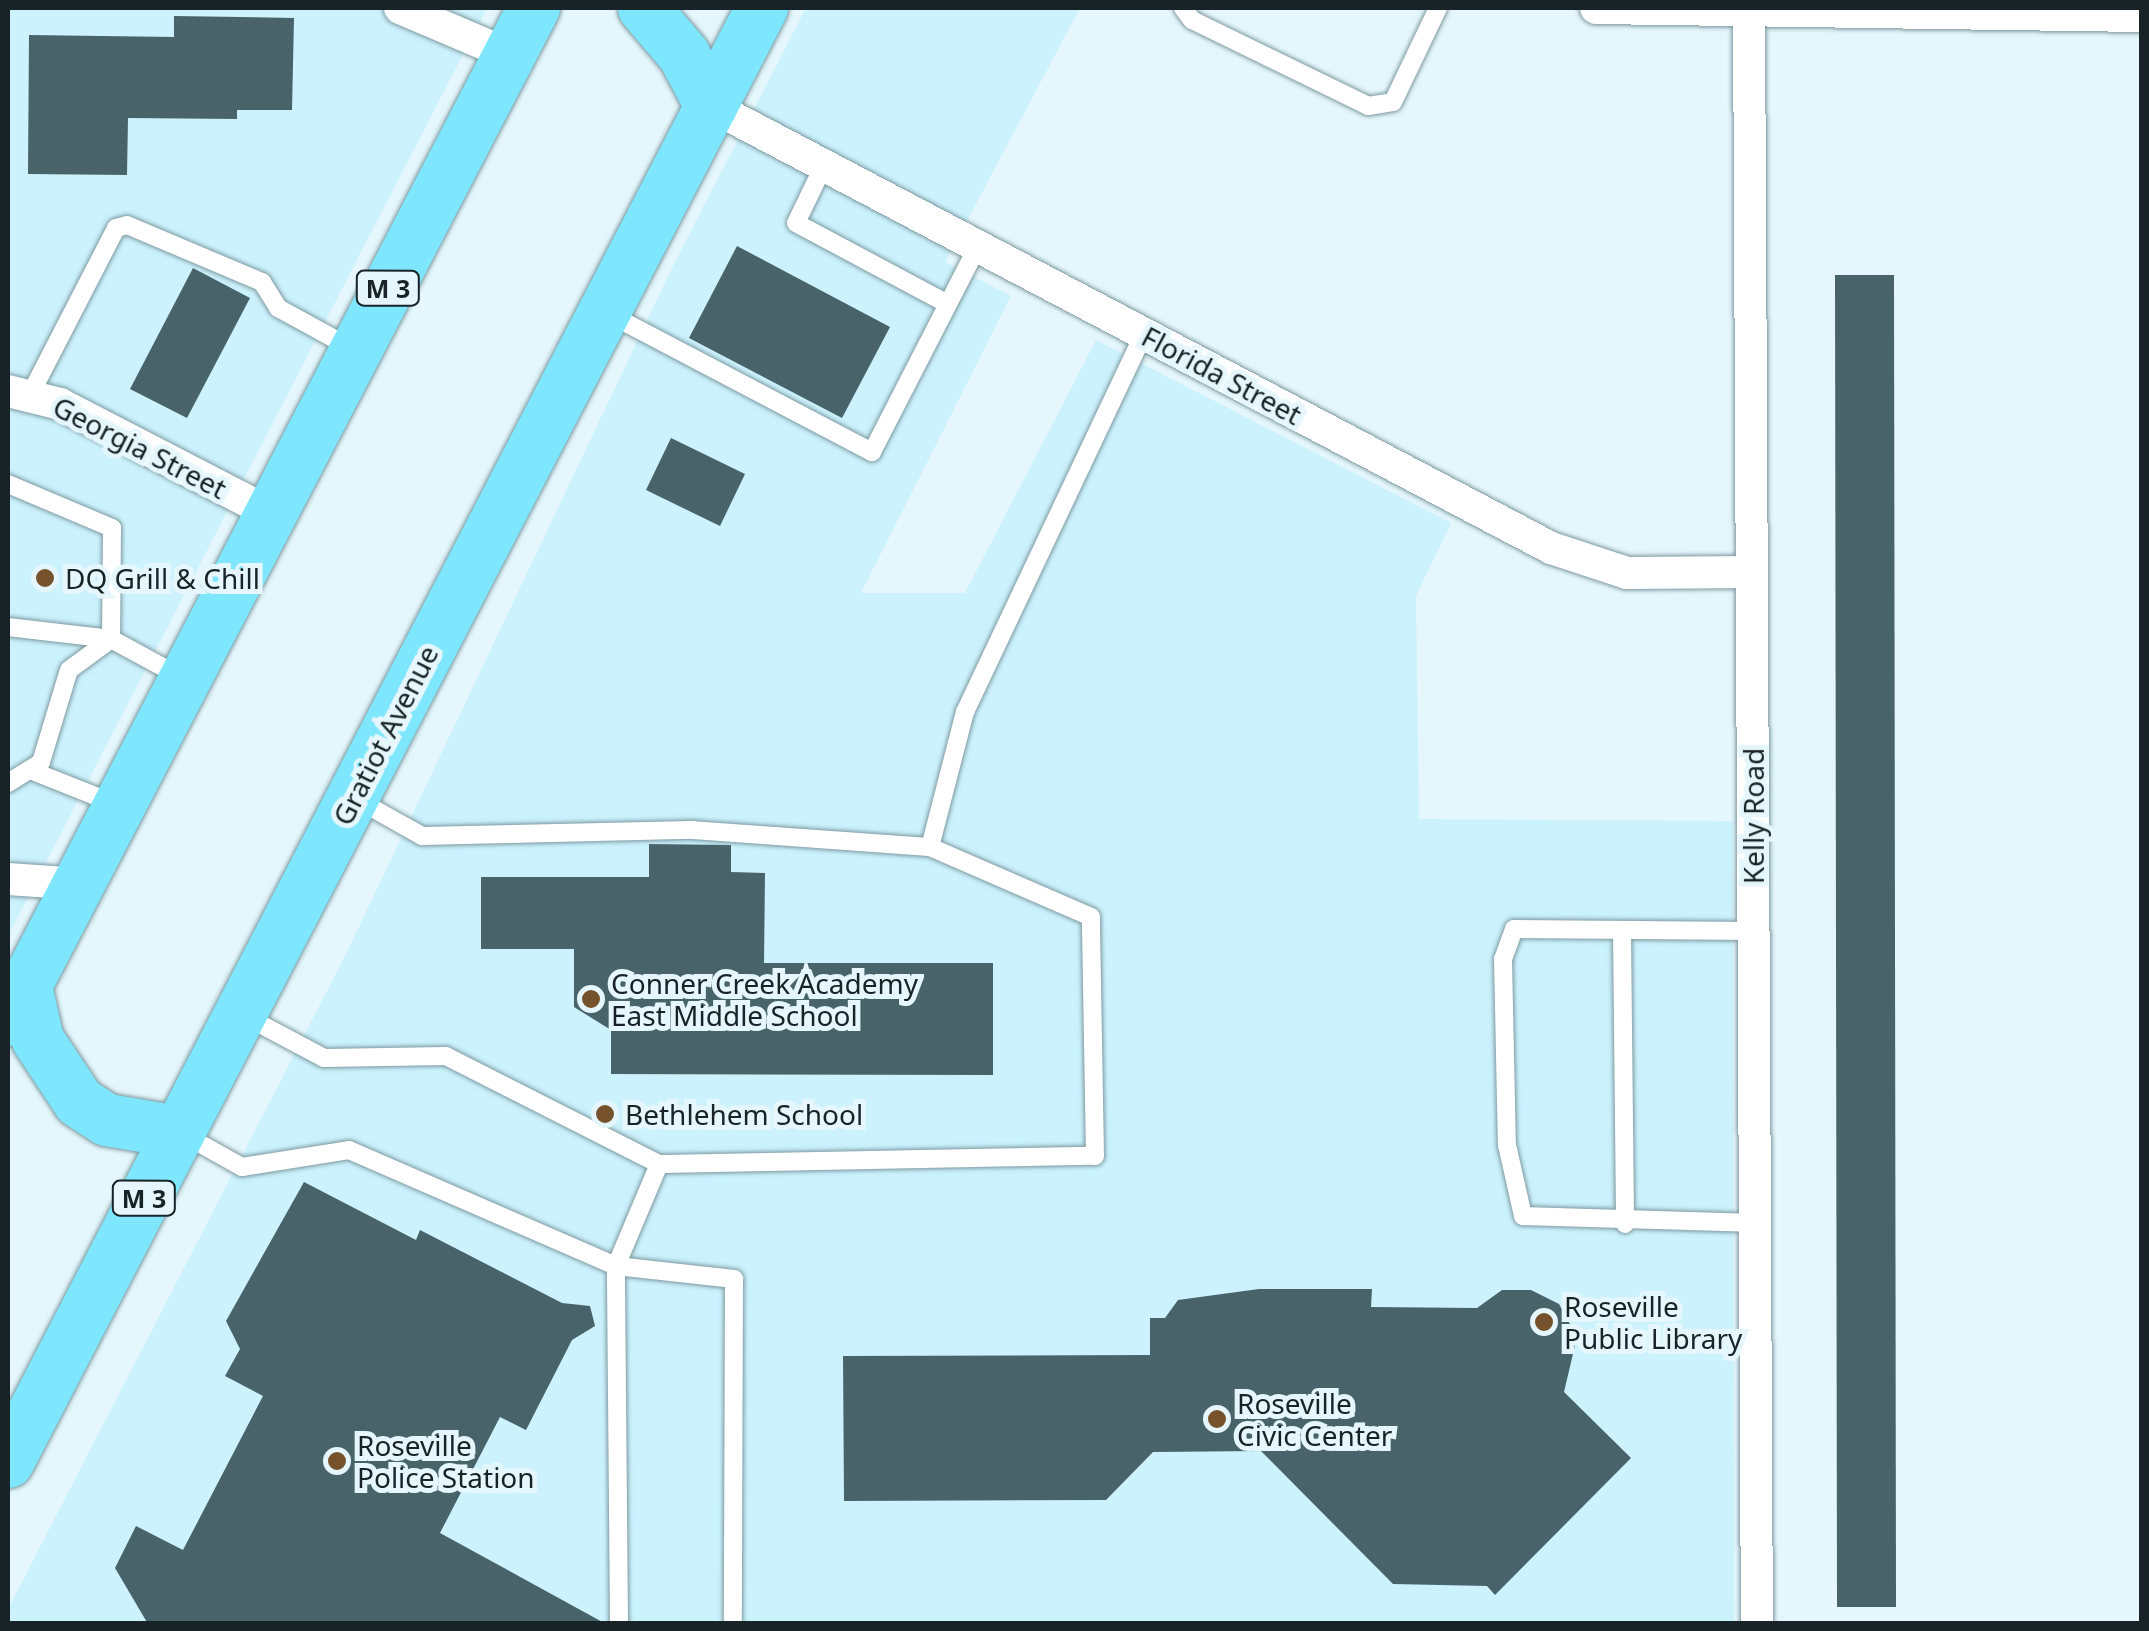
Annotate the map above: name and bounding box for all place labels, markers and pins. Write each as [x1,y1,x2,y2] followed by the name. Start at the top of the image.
[65,561,260,595] place label: DQ Grill & Chill
[34,567,56,589] marker: DQ Grill & Chill
[611,966,918,1032] place label: Conner Creek Academy East Middle School
[580,988,602,1010] marker: Conner Creek Academy East Middle School
[625,1097,863,1131] place label: Bethlehem School
[594,1103,616,1125] marker: Bethlehem School
[1564,1289,1742,1355] place label: Roseville Public Library
[1533,1311,1555,1333] marker: Roseville Public Library
[1237,1386,1392,1452] place label: Roseville Civic Center
[1206,1408,1228,1430] marker: Roseville Civic Center
[357,1428,535,1494] place label: Roseville Police Station
[326,1450,348,1472] marker: Roseville Police Station

